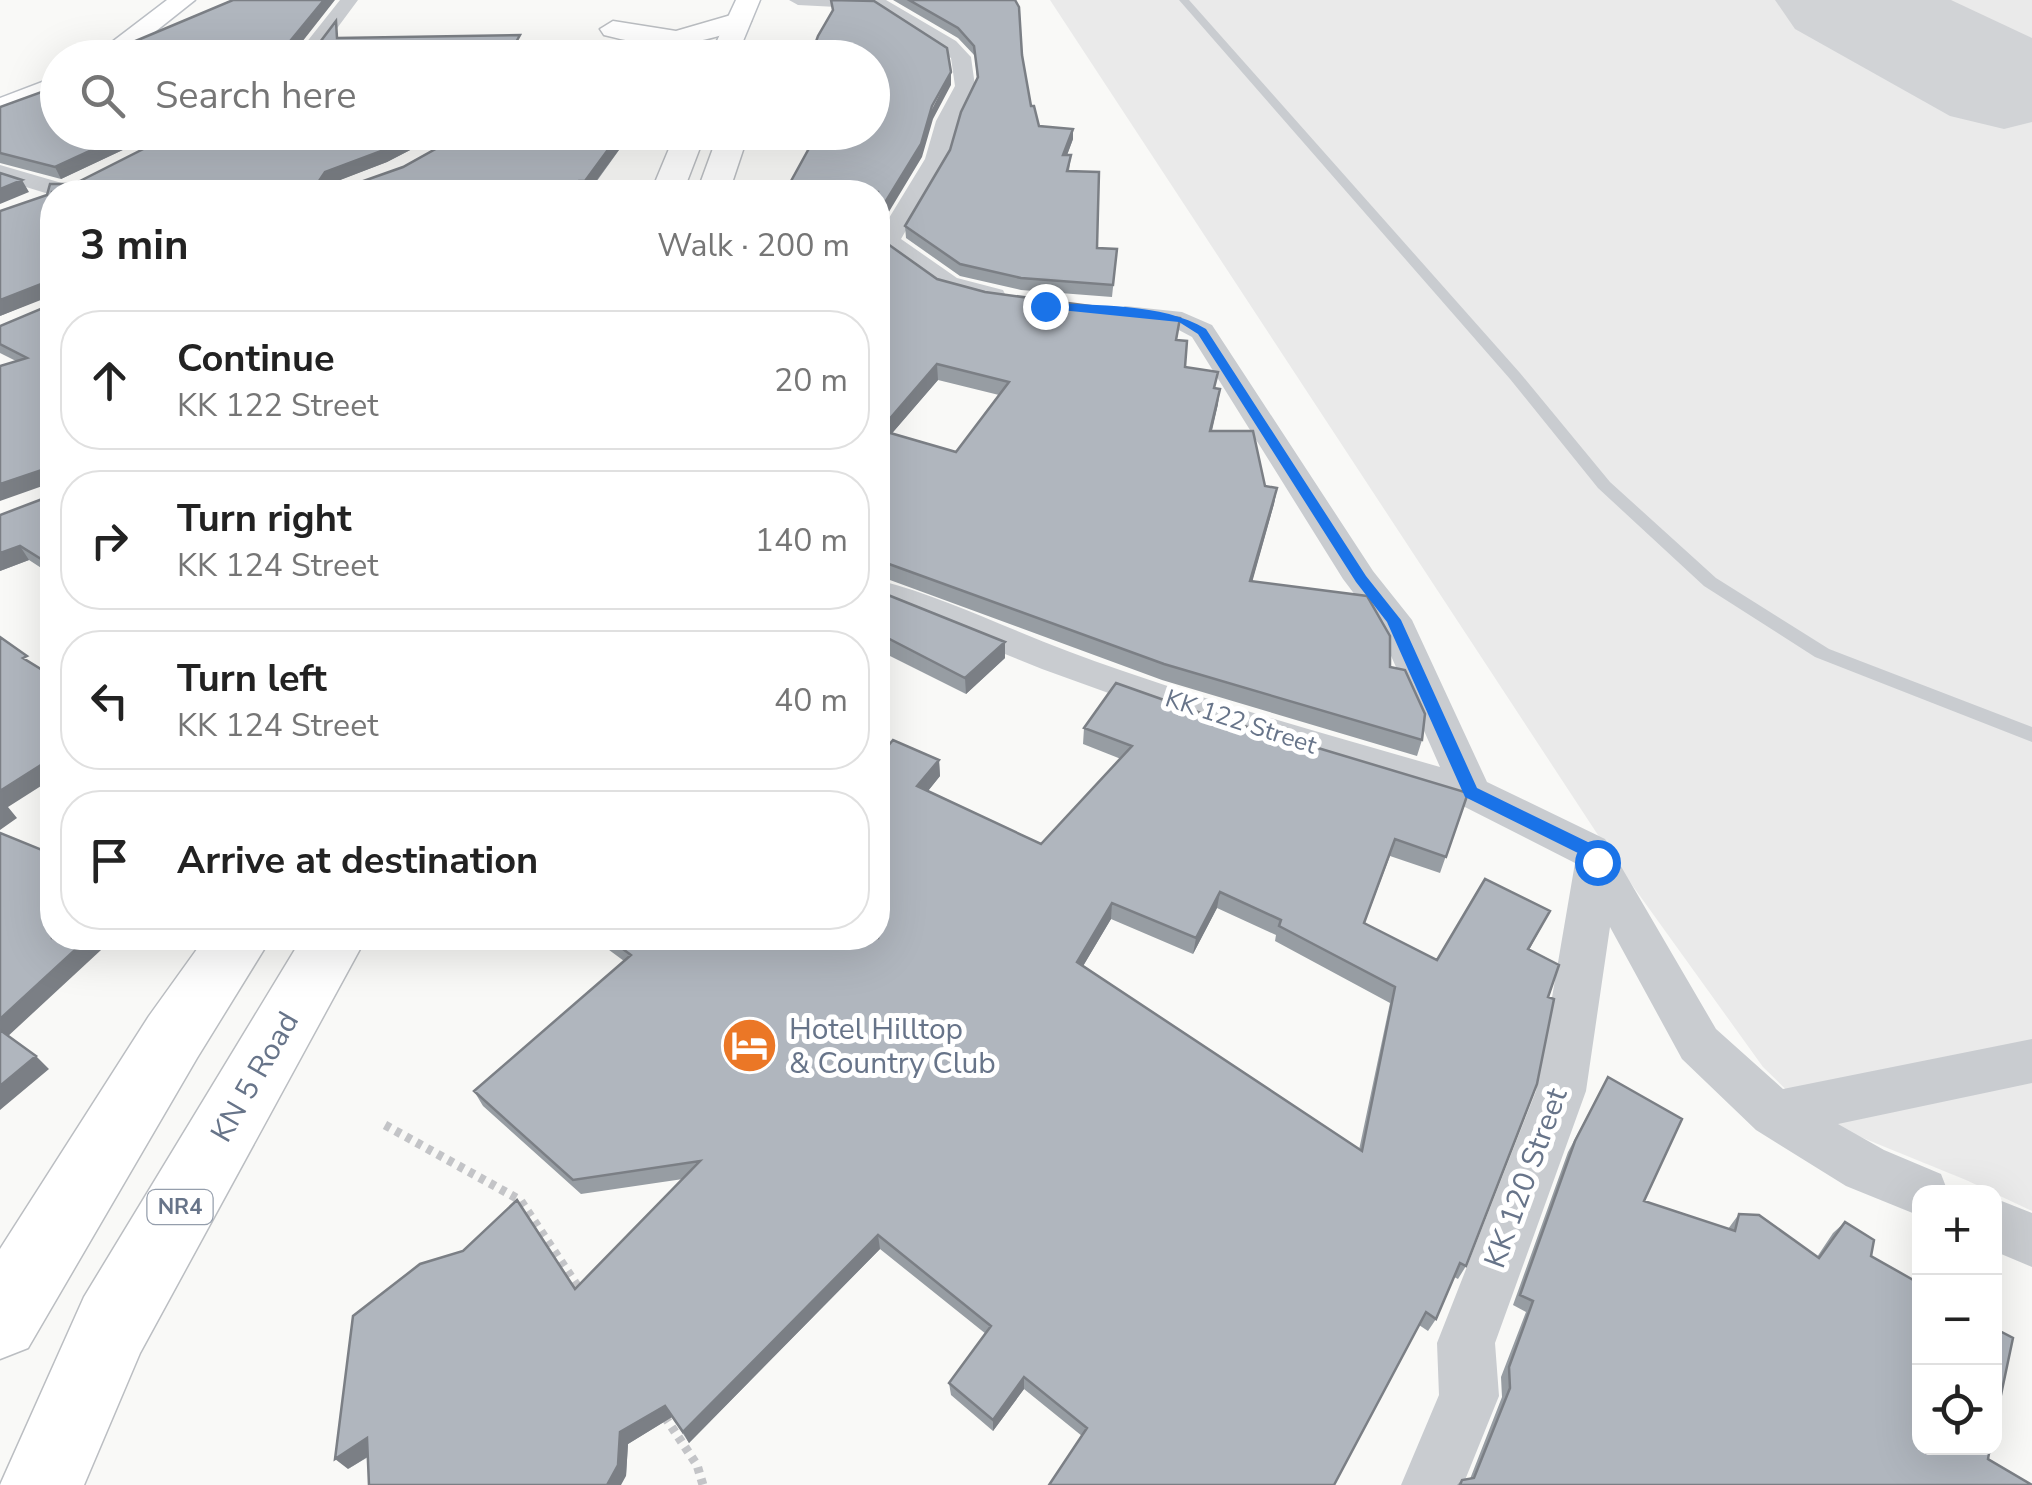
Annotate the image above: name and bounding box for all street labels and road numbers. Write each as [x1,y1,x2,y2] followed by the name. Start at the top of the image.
[1161,682,1321,763] street label: KK 122 Street
[201,1004,309,1150] street label: KN 5 Road
[1474,1082,1578,1274] street label: KK 120 Street
[148,1190,212,1224] road number: NR4

